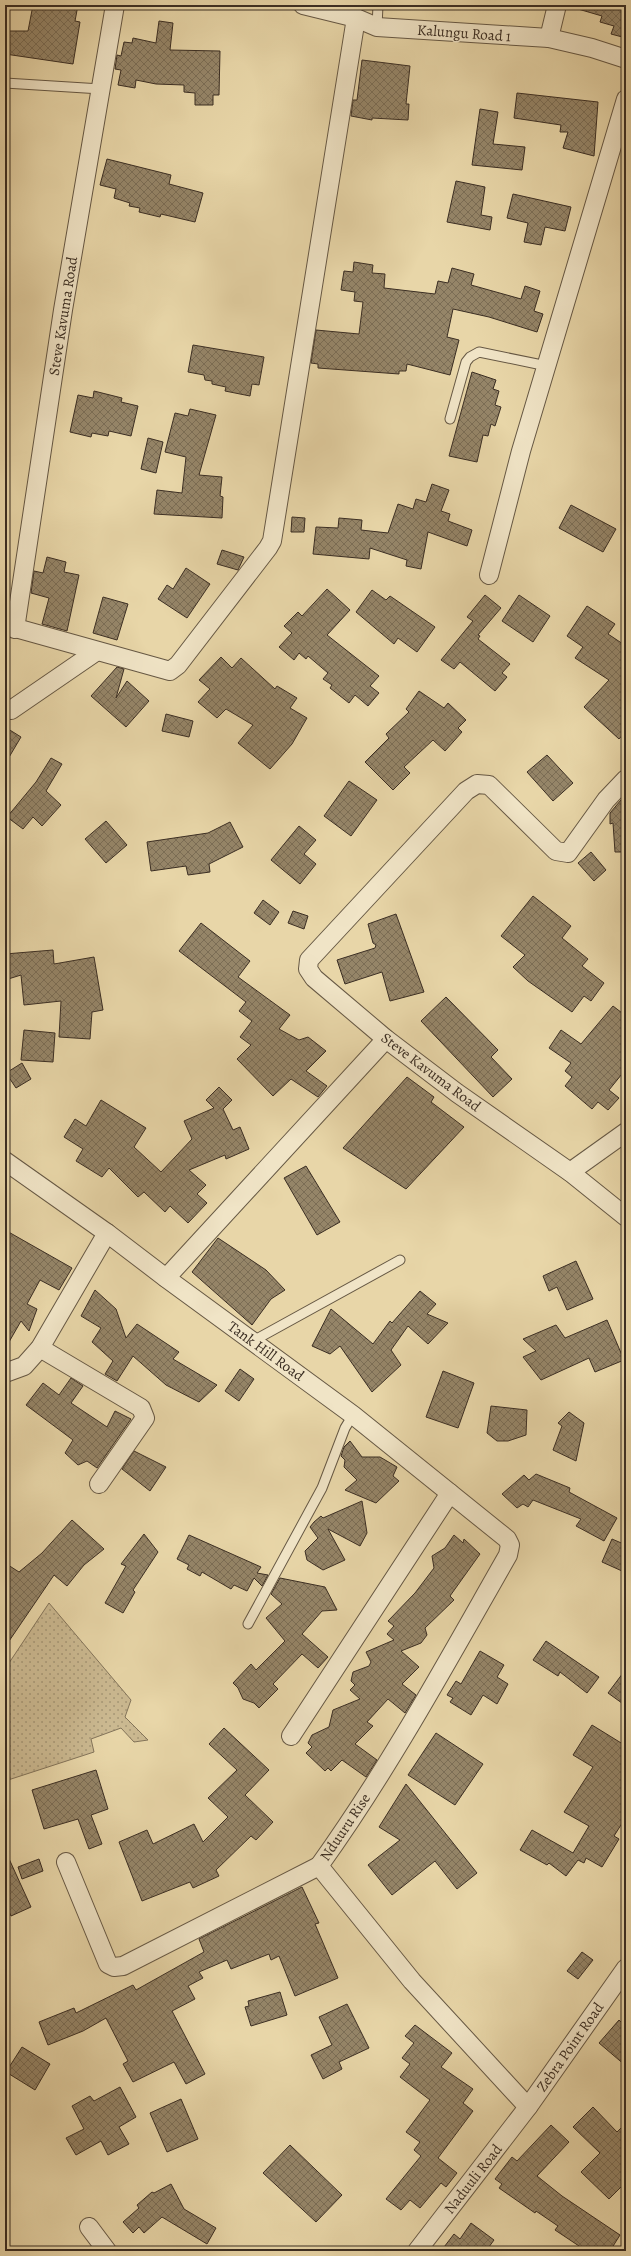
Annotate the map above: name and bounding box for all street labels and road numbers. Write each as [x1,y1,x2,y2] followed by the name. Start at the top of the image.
[416,20,512,46] street label: Kalungu Road 1
[44,254,82,377] street label: Steve Kavuma Road
[377,1028,486,1117] street label: Steve Kavuma Road
[224,1316,309,1386] street label: Tank Hill Road
[315,1789,375,1865] street label: Nduuru Rise
[532,1998,609,2096] street label: Zebra Point Road
[439,2139,507,2218] street label: Naduuli Road

